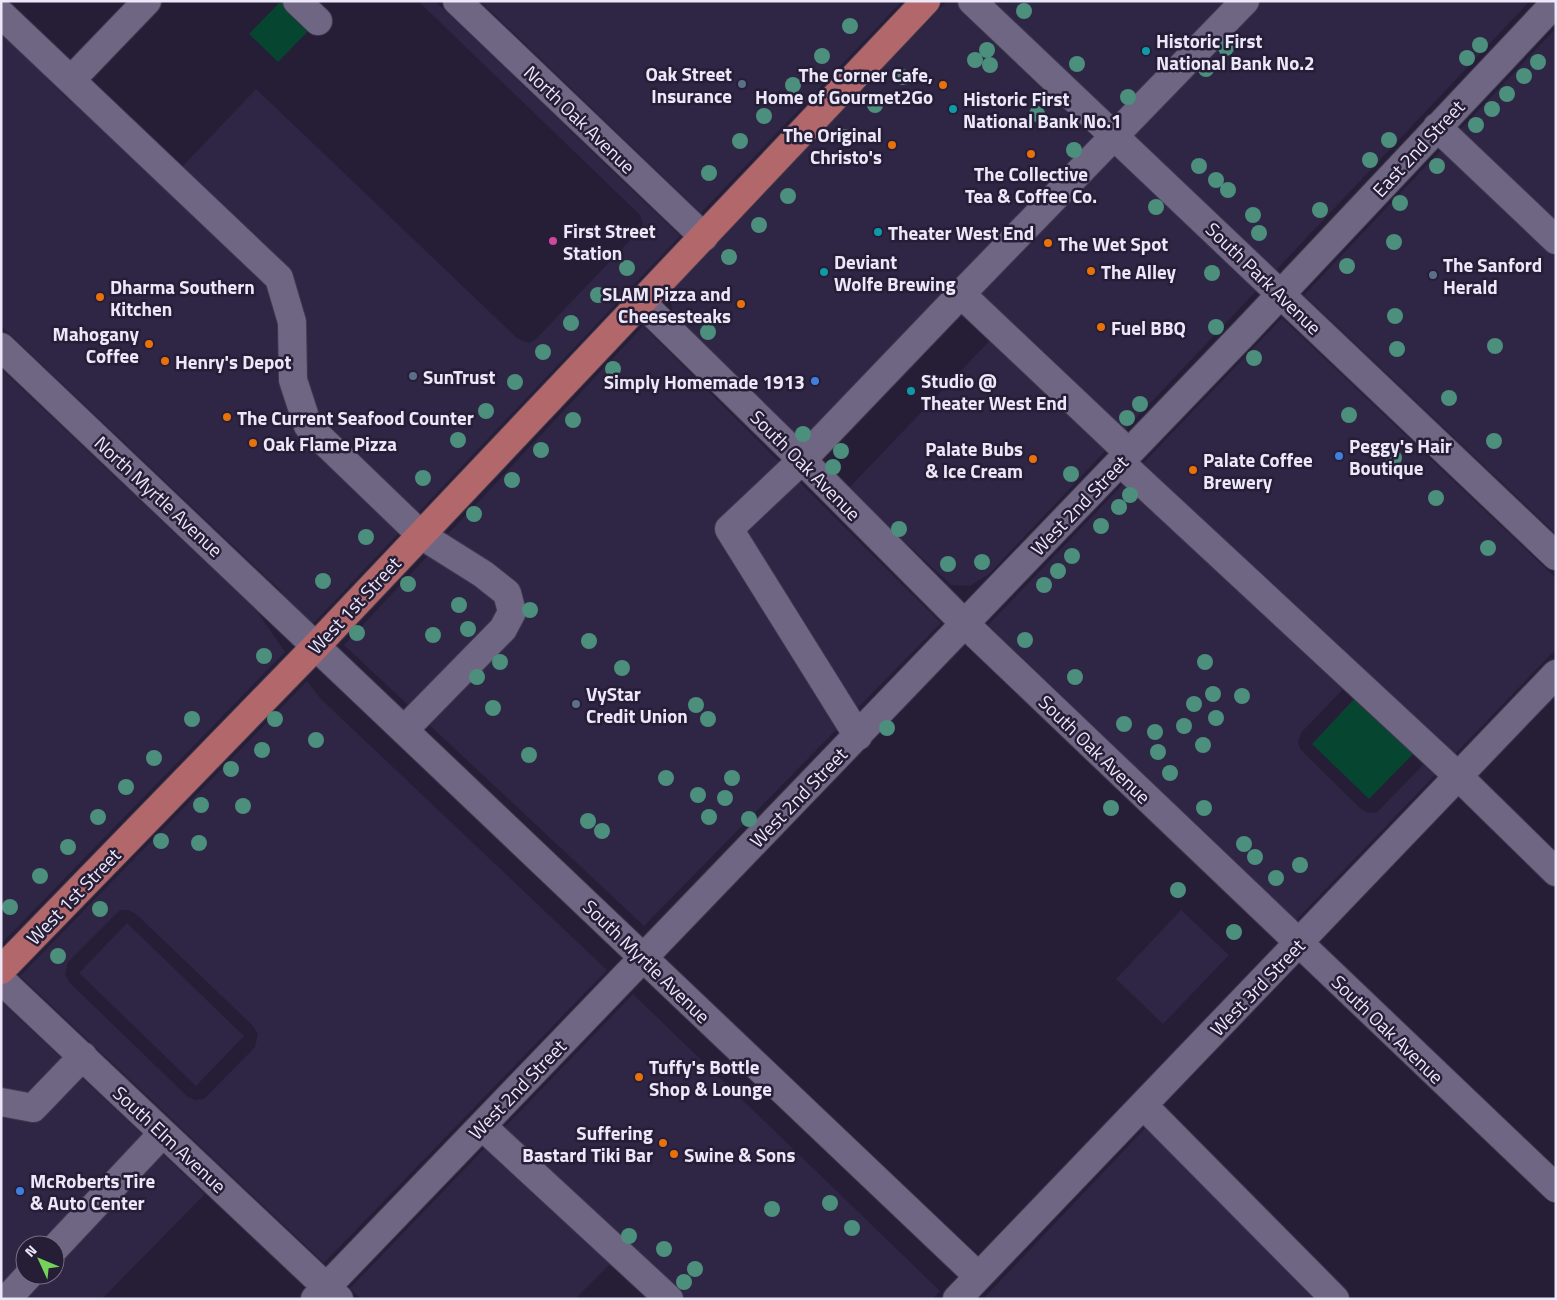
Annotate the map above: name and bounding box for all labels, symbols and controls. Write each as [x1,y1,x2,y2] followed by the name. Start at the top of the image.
[1156,26,1315,77] place label: Historic First National Bank No.2
[1140,45,1152,57] marker: Historic First National Bank No.2
[518,58,642,180] street label: North Oak Avenue
[645,59,732,110] place label: Oak Street Insurance
[755,60,933,111] place label: The Corner Cafe, Home of Gourmet2Go
[736,78,748,90] marker: Oak Street Insurance
[937,79,949,91] marker: The Corner Cafe, Home of Gourmet2Go
[963,84,1122,135] place label: Historic First National Bank No.1
[1365,93,1471,203] street label: East 2nd Street
[947,103,959,115] marker: Historic First National Bank No.1
[783,120,882,171] place label: The Original Christo's
[886,139,898,151] marker: The Original Christo's
[1025,148,1037,160] marker: The Collective Tea & Coffee Co.
[965,159,1097,210] place label: The Collective Tea & Coffee Co.
[1199,215,1329,341] street label: South Park Avenue
[563,216,656,267] place label: First Street Station
[888,218,1034,247] place label: Theater West End
[872,226,884,238] marker: Theater West End
[1058,229,1168,258] place label: The Wet Spot
[547,235,559,247] marker: First Street Station
[1042,237,1054,249] marker: The Wet Spot
[834,247,956,298] place label: Deviant Wolfe Brewing
[1443,250,1542,301] place label: The Sanford Herald
[1101,257,1177,286] place label: The Alley
[1085,265,1097,277] marker: The Alley
[818,266,830,278] marker: Deviant Wolfe Brewing
[1427,269,1439,281] marker: The Sanford Herald
[110,272,255,323] place label: Dharma Southern Kitchen
[602,279,731,330] place label: SLAM Pizza and Cheesesteaks
[94,291,106,303] marker: Dharma Southern Kitchen
[735,298,747,310] marker: SLAM Pizza and Cheesesteaks
[1111,313,1186,342] place label: Fuel BBQ
[53,319,139,370] place label: Mahogany Coffee
[1095,321,1107,333] marker: Fuel BBQ
[143,338,155,350] marker: Mahogany Coffee
[175,347,291,376] place label: Henry's Depot
[159,355,171,367] marker: Henry's Depot
[423,362,496,391] place label: SunTrust
[921,366,1067,417] place label: Studio @ Theater West End
[604,367,805,396] place label: Simply Homemade 1913
[407,370,419,382] marker: SunTrust
[809,375,821,387] marker: Simply Homemade 1913
[905,385,917,397] marker: Studio @ Theater West End
[237,403,474,432] place label: The Current Seafood Counter
[744,403,868,527] street label: South Oak Avenue
[221,411,233,423] marker: The Current Seafood Counter
[88,429,230,563] street label: North Myrtle Avenue
[263,429,397,458] place label: Oak Flame Pizza
[1349,431,1452,482] place label: Peggy's Hair Boutique
[925,434,1023,485] place label: Palate Bubs & Ice Cream
[247,437,259,449] marker: Oak Flame Pizza
[1203,445,1313,496] place label: Palate Coffee Brewery
[1023,448,1135,562] street label: West 2nd Street
[1333,450,1345,462] marker: Peggy's Hair Boutique
[1027,453,1039,465] marker: Palate Bubs & Ice Cream
[1187,464,1199,476] marker: Palate Coffee Brewery
[301,549,407,661] street label: West 1st Street
[586,679,688,730] place label: VyStar Credit Union
[1032,688,1158,810] street label: South Oak Avenue
[570,698,582,710] marker: VyStar Credit Union
[742,740,854,854] street label: West 2nd Street
[19,841,127,951] street label: West 1st Street
[577,892,717,1030] street label: South Myrtle Avenue
[1203,931,1311,1042] street label: West 3rd Street
[1325,968,1451,1090] street label: South Oak Avenue
[461,1032,573,1146] street label: West 2nd Street
[649,1052,772,1103] place label: Tuffy's Bottle Shop & Lounge
[633,1071,645,1083] marker: Tuffy's Bottle Shop & Lounge
[107,1079,233,1199] street label: South Elm Avenue
[522,1118,653,1169] place label: Suffering Bastard Tiki Bar
[657,1137,669,1149] marker: Suffering Bastard Tiki Bar
[684,1140,796,1169] place label: Swine & Sons
[668,1148,680,1160] marker: Swine & Sons
[30,1166,156,1217] place label: McRoberts Tire & Auto Center
[14,1185,26,1197] marker: McRoberts Tire & Auto Center
[15,1235,65,1285] north arrow
[19,1240,41,1261] text: N

